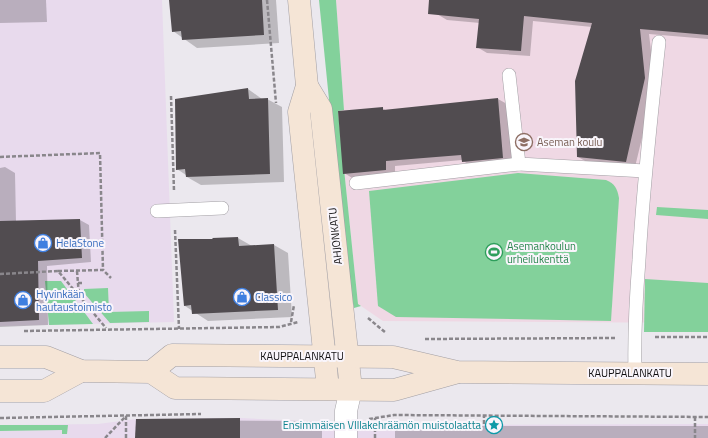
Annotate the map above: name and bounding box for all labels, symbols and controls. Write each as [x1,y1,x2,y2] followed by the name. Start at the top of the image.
[514,132,534,152] school or university icon: Aseman koulu
[537,134,603,150] place label: Aseman koulu
[324,207,346,265] street label: AHJONKATU
[33,233,53,253] shop icon: HelaStone
[56,235,104,251] place label: HelaStone
[507,238,576,267] place label: Asemankoulun urheilukenttä
[484,242,504,262] sports icon: Asemankoulun urheilukenttä
[36,286,112,315] place label: Hyvinkään hautaustoimisto
[232,287,252,307] shop icon: Classico
[255,289,292,305] place label: Classico
[13,290,33,310] shop icon: Hyvinkään hautaustoimisto
[260,348,344,364] street label: KAUPPALANKATU
[588,365,672,381] street label: KAUPPALANKATU
[484,415,504,435] place icon: Ensimmäisen VIllakehräämön muistolaatta
[283,417,481,433] place label: Ensimmäisen VIllakehräämön muistolaatta

